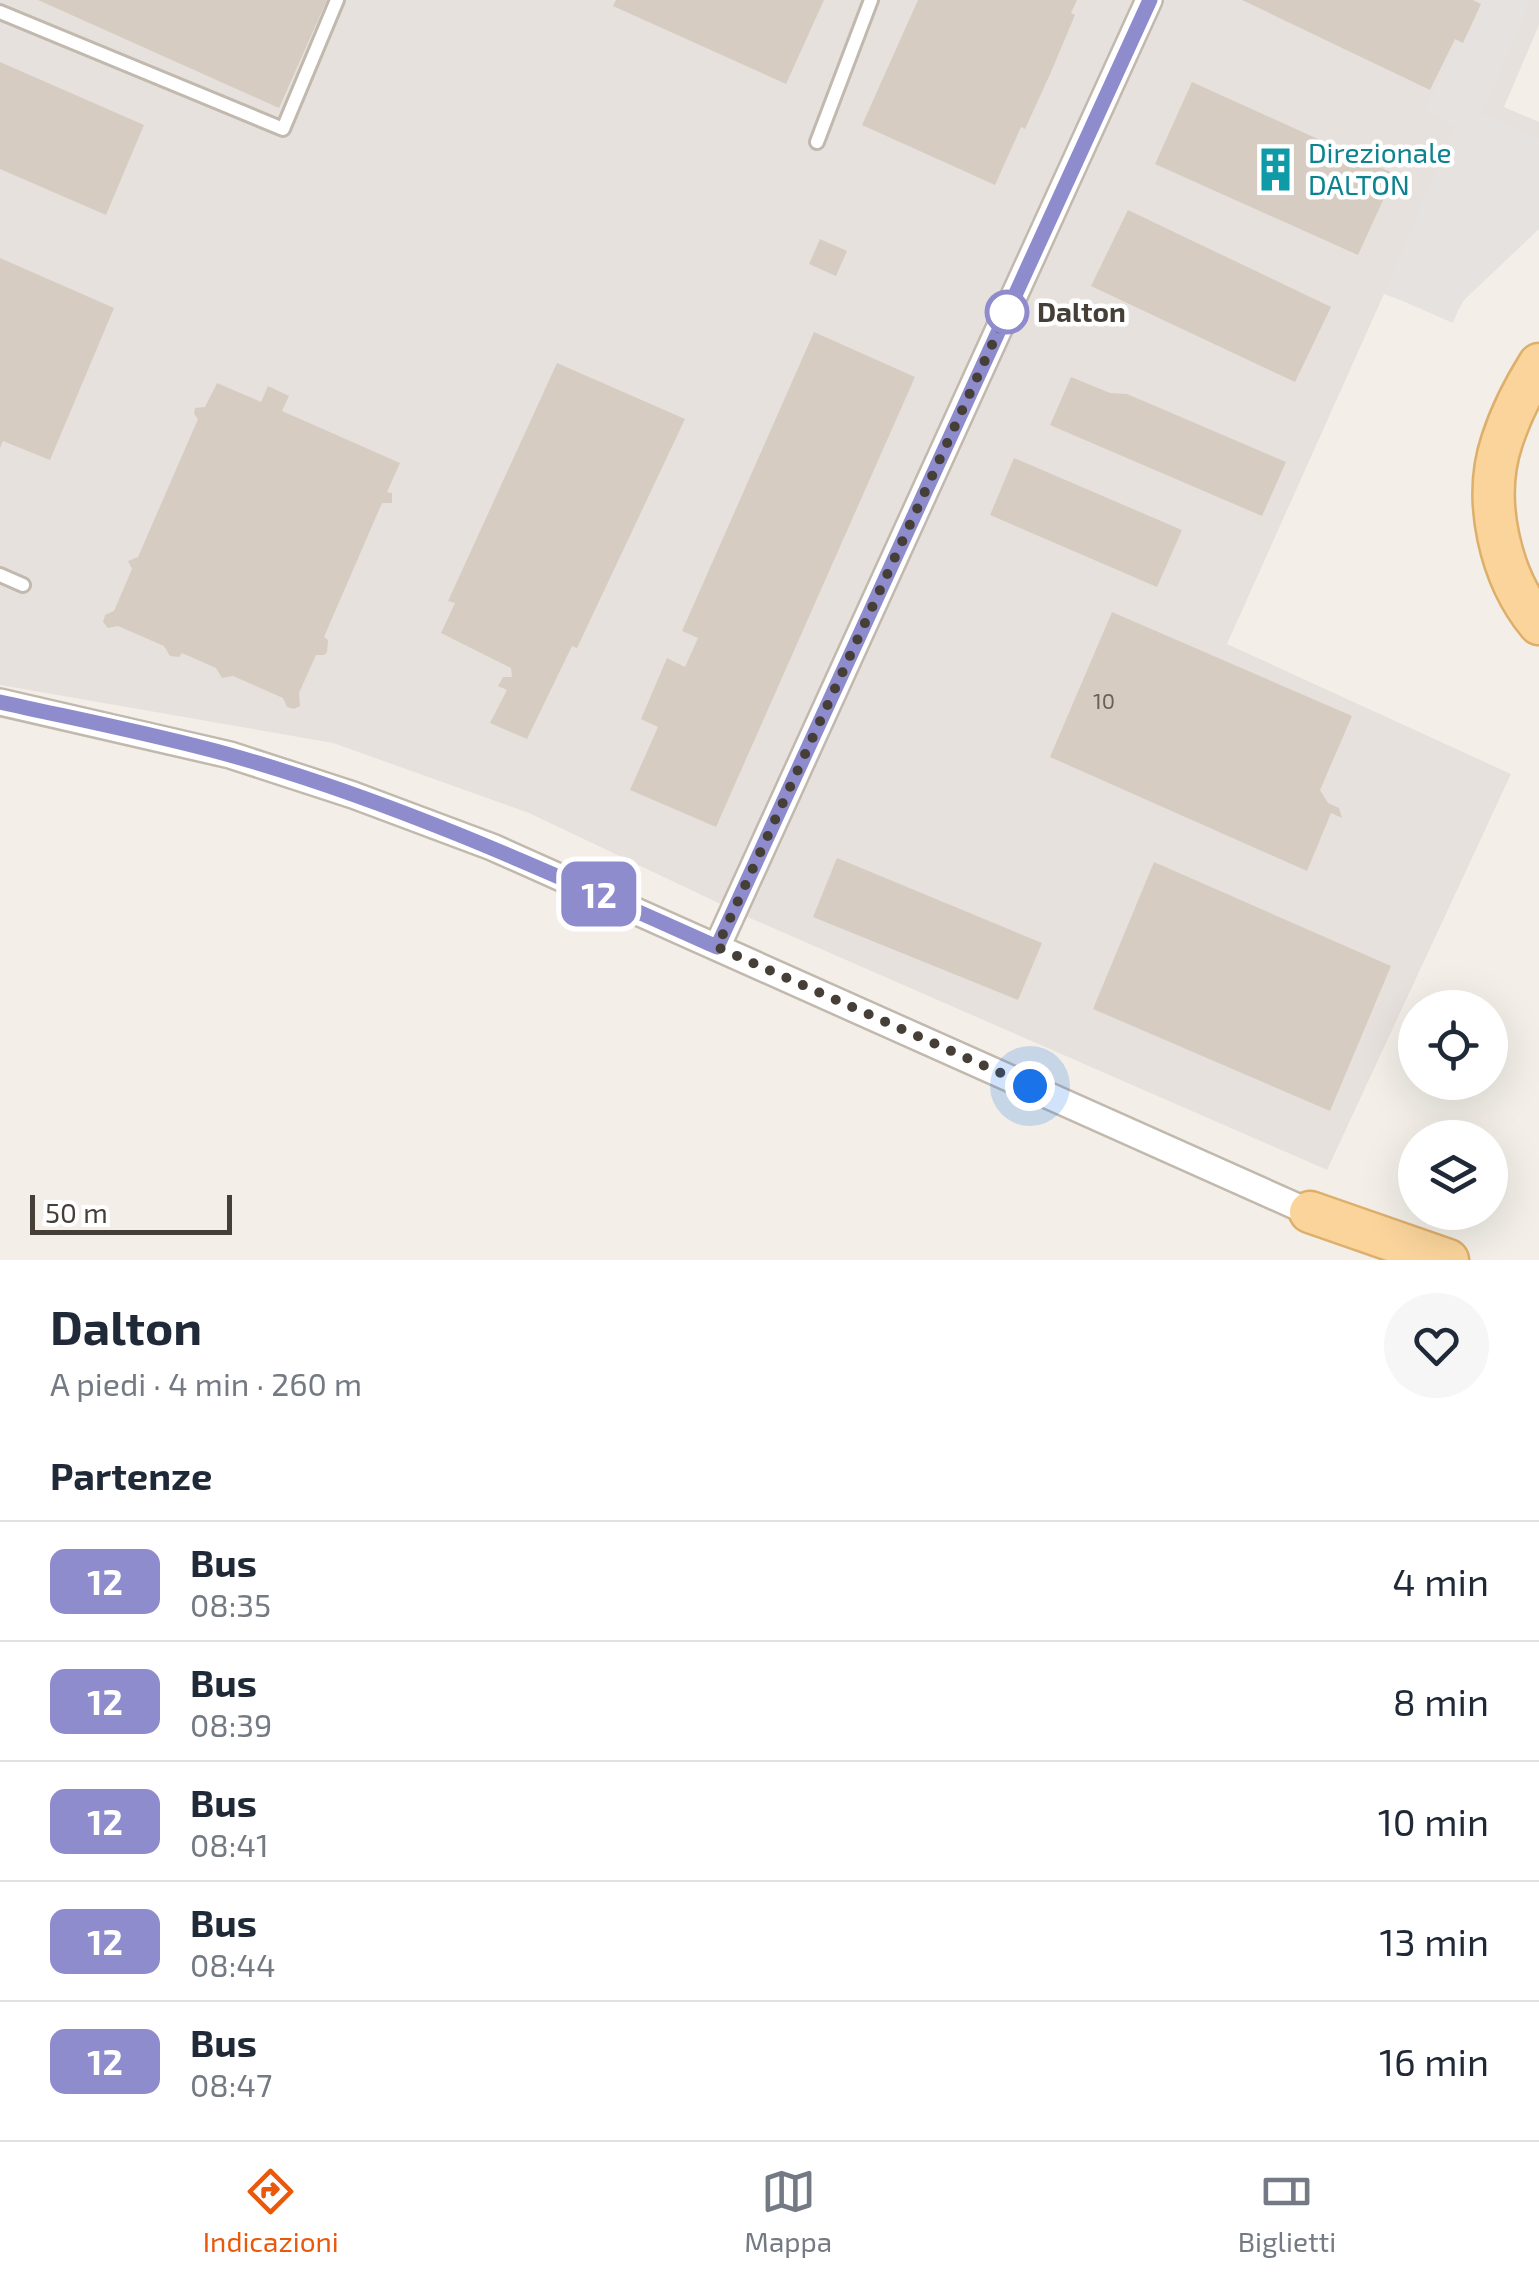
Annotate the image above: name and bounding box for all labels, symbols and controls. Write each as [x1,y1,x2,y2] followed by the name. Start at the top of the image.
[1308,135,1452,201] place label: Direzionale DALTON
[1251,145,1299,193] building icon: Direzionale DALTON
[986,291,1028,333] marker: Dalton
[1037,294,1126,328] place label: Dalton
[1093,687,1115,713] house number: 10
[554,862,644,926] line badge: 12
[581,873,617,915] text: 12
[1398,990,1508,1230] map controls
[1398,990,1508,1100] button: locate
[1005,1061,1055,1111] your location
[1398,1120,1508,1230] button: layers
[30,1190,232,1234] scale bar
[45,1195,108,1229] text: 50 m
[1384,1293,1489,1398] button: heart
[50,1297,202,1355] text: Dalton
[50,1364,362,1402] text: A piedi · 4 min · 260 m
[50,1452,212,1498] text: Partenze
[190,1539,257,1585] text: Bus
[1392,1558,1489,1604] text: 4 min
[87,1560,123,1602] text: 12
[190,1585,271,1623] text: 08:35
[190,1659,257,1705] text: Bus
[1393,1678,1489,1724] text: 8 min
[87,1680,123,1722] text: 12
[190,1705,272,1743] text: 08:39
[190,1779,257,1825] text: Bus
[1378,1798,1489,1844] text: 10 min
[87,1800,123,1842] text: 12
[190,1825,269,1863] text: 08:41
[190,1899,257,1945] text: Bus
[1379,1918,1489,1964] text: 13 min
[87,1920,123,1962] text: 12
[190,1945,276,1983] text: 08:44
[190,2019,257,2065] text: Bus
[1379,2038,1489,2084] text: 16 min
[87,2040,123,2082] text: 12
[190,2065,272,2103] text: 08:47
[203,2164,339,2258] tab: Indicazioni
[744,2164,832,2258] tab: Mappa
[1238,2164,1336,2258] tab: Biglietti

